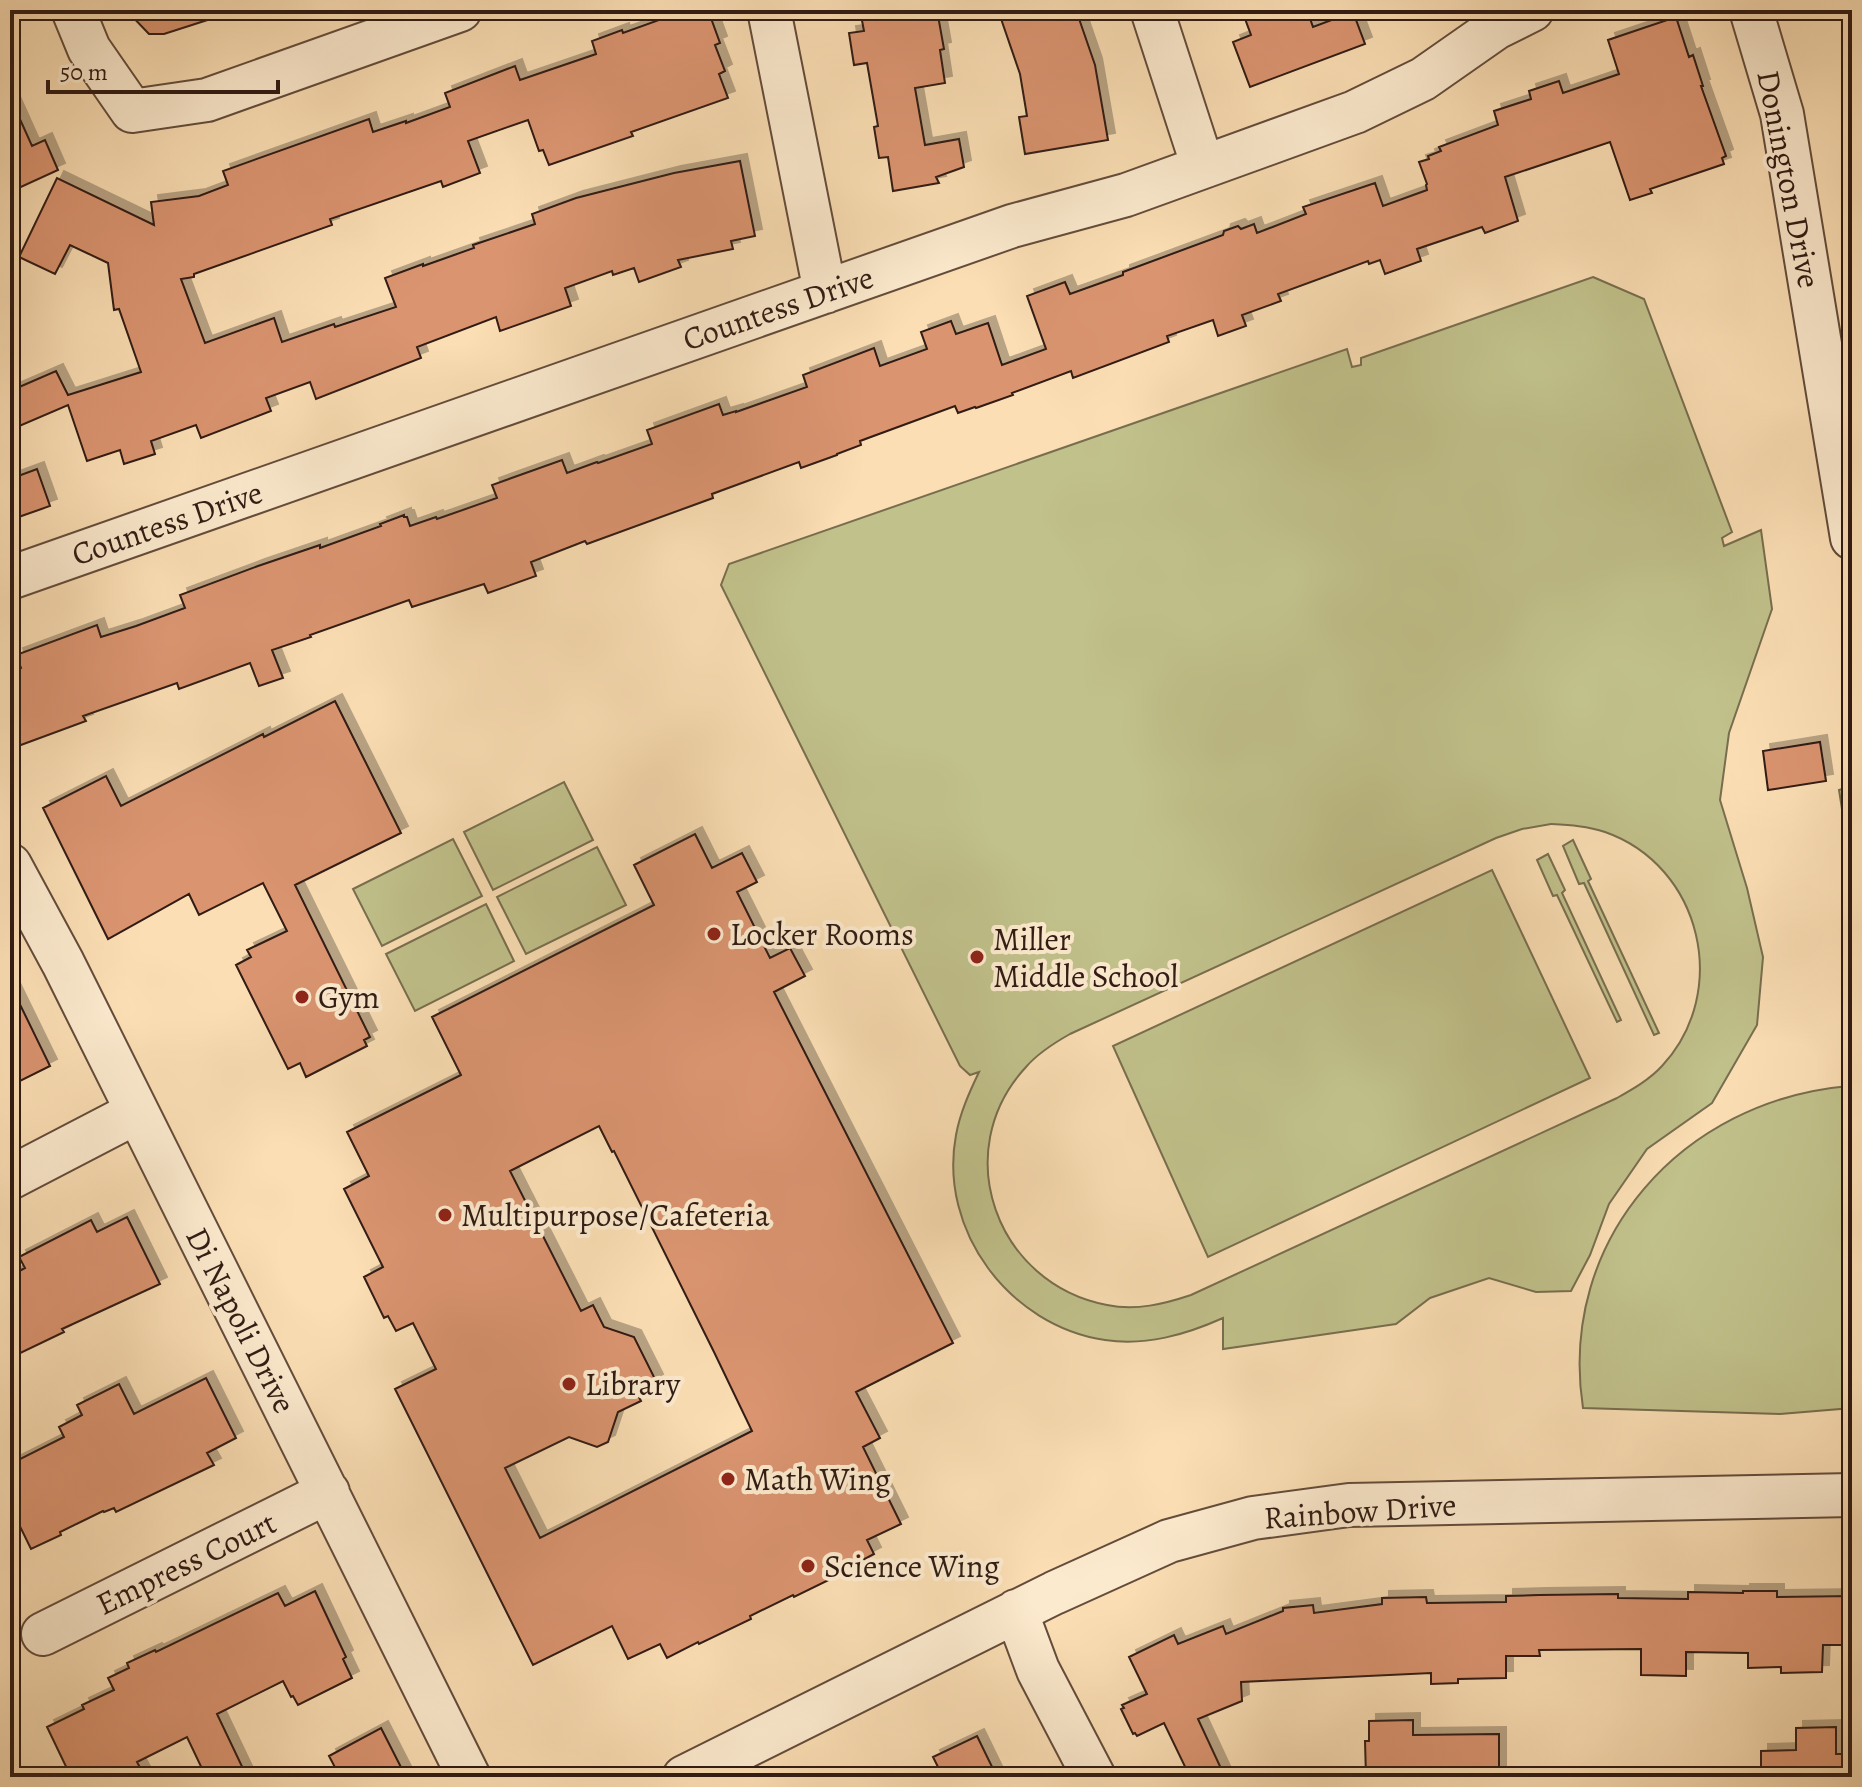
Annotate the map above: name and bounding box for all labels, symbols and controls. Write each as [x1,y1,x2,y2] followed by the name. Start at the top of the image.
[48,44,278,94] scale bar
[60,56,108,88] text: 50 m
[1746,66,1832,292] street label: Donington Drive
[677,255,879,361] street label: Countess Drive
[66,470,268,576] street label: Countess Drive
[730,912,914,956] place label: Locker Rooms
[993,917,1179,998] place label: Miller Middle School
[705,925,723,943] marker: Locker Rooms
[968,948,986,966] marker: Miller Middle School
[318,975,380,1019] place label: Gym
[293,988,311,1006] marker: Gym
[461,1193,770,1237] place label: Multipurpose/Cafeteria
[436,1206,454,1224] marker: Multipurpose/Cafeteria
[175,1220,307,1420] street label: Di Napoli Drive
[585,1362,681,1406] place label: Library
[560,1375,578,1393] marker: Library
[744,1457,891,1501] place label: Math Wing
[719,1470,737,1488] marker: Math Wing
[1262,1482,1458,1540] street label: Rainbow Drive
[89,1500,283,1626] street label: Empress Court
[824,1544,1000,1588] place label: Science Wing
[799,1557,817,1575] marker: Science Wing

